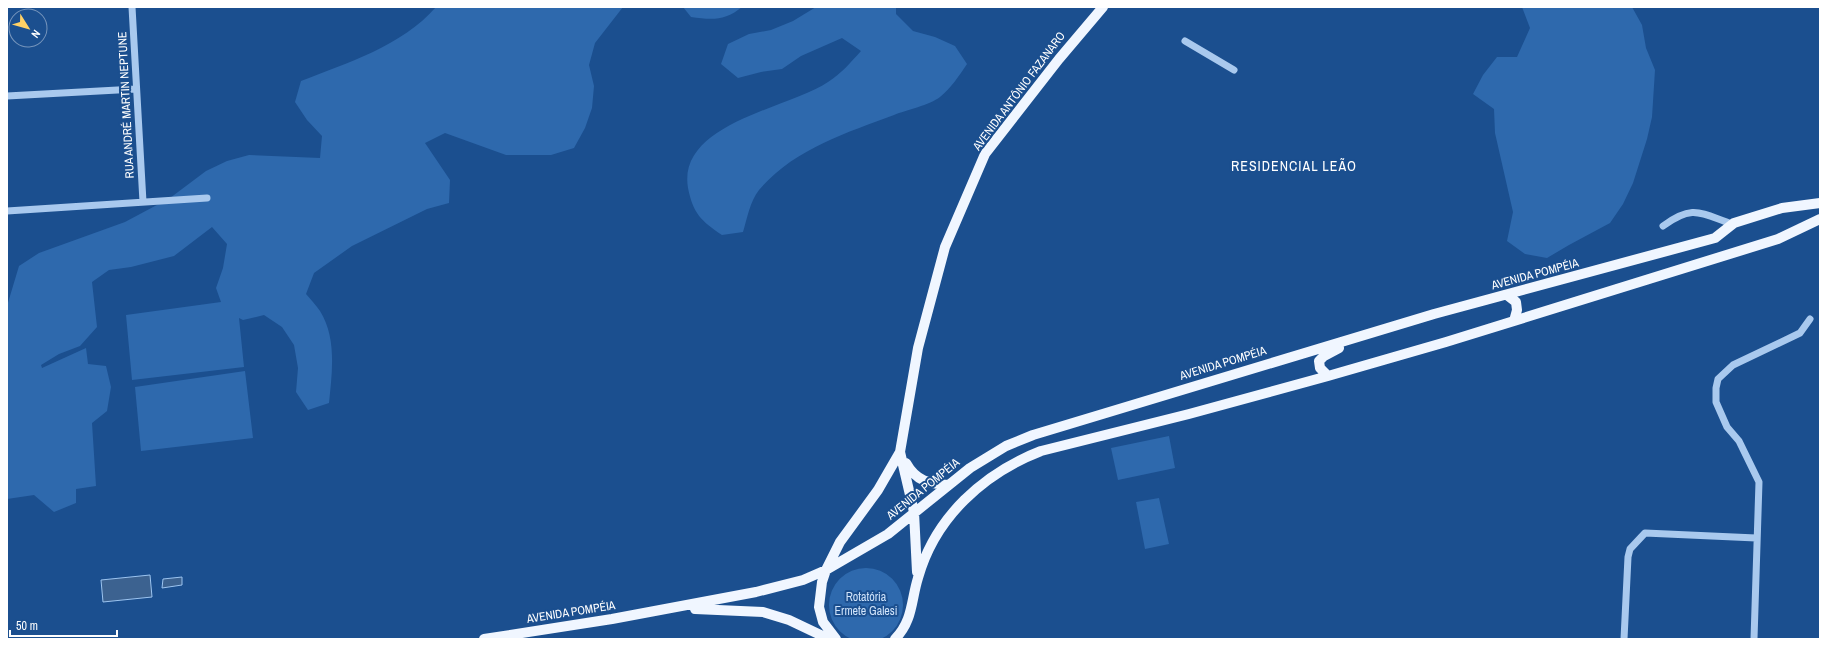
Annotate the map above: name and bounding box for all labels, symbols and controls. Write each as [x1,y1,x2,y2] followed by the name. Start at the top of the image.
[8,8,48,48] north arrow
[28,27,44,41] text: N
[969,28,1069,154] street label: AVENIDA ANTÔNIO FAZANARO
[114,31,138,179] street label: RUA ANDRÉ MARTIN NEPTUNE
[1231,157,1357,175] district label: RESIDENCIAL LEÃO
[1489,255,1581,294] street label: AVENIDA POMPÉIA
[1177,342,1269,384] street label: AVENIDA POMPÉIA
[882,454,963,524] street label: AVENIDA POMPÉIA
[835,589,897,619] park label: Rotatória Ermete Galesi
[525,597,617,627] street label: AVENIDA POMPÉIA
[10,612,117,638] scale bar
[16,618,38,634] text: 50 m

